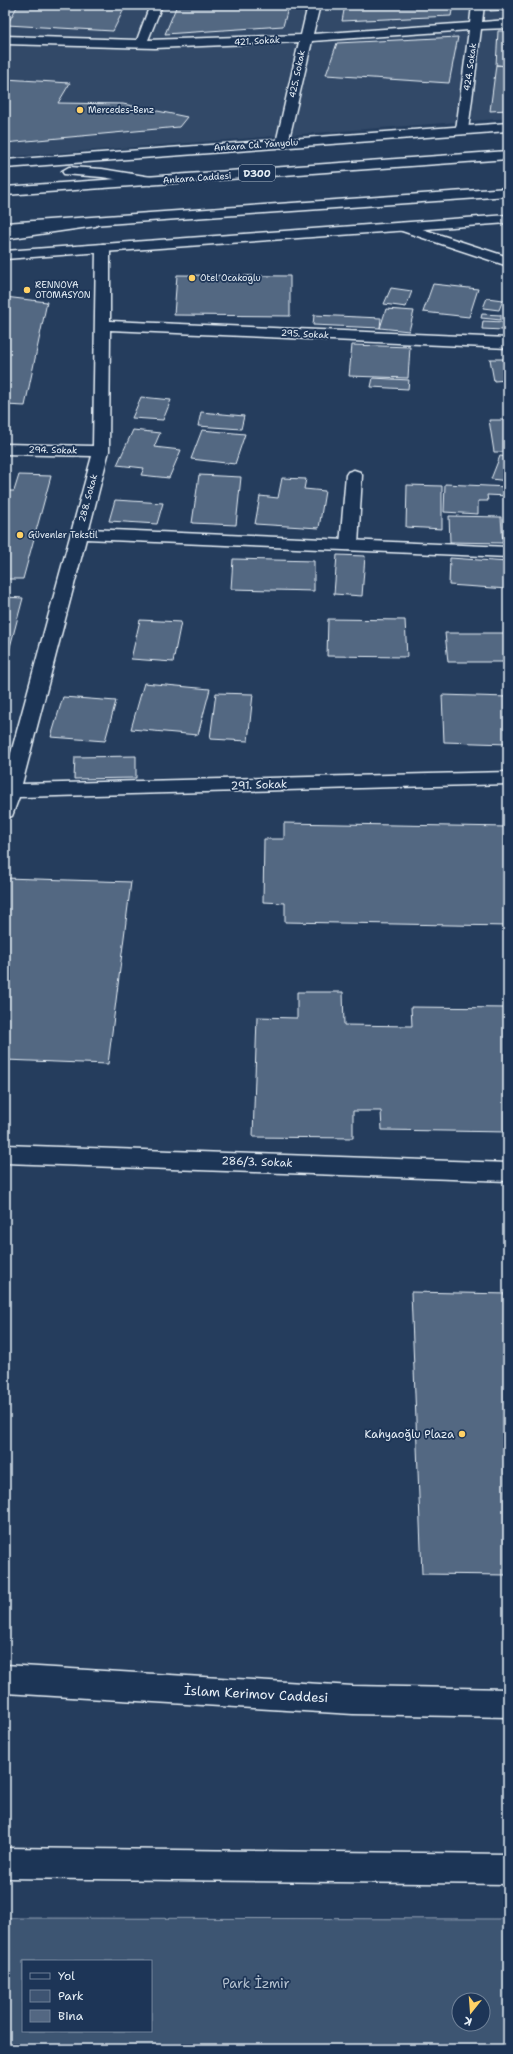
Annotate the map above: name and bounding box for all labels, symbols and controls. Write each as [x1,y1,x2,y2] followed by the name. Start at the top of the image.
[234,34,280,48] street label: 421. Sokak
[461,42,479,92] street label: 424. Sokak
[286,49,308,99] street label: 425. Sokak
[88,104,154,116] place label: Mercedes-Benz
[75,105,85,115] marker: Mercedes-Benz
[213,136,299,154] street label: Ankara Cd. Yanyolu
[239,165,275,181] road number: D300
[162,170,232,186] street label: Ankara Caddesi
[200,272,261,284] place label: Otel Ocakoglu
[187,273,197,283] marker: Otel Ocakoglu
[35,279,91,301] place label: RENNOVA OTOMASYON
[22,285,32,295] marker: RENNOVA OTOMASYON
[281,327,329,341] street label: 295. Sokak
[29,444,77,456] street label: 294. Sokak
[76,473,100,523] street label: 288. Sokak
[28,529,98,541] place label: Güvenler Tekstil
[15,530,25,540] marker: Güvenler Tekstil
[230,777,288,793] street label: 291. Sokak
[221,1153,293,1171] street label: 286/3. Sokak
[365,1427,454,1442] place label: Kahyaoğlu Plaza
[457,1429,467,1439] marker: Kahyaoğlu Plaza
[183,1682,329,1706] street label: İslam Kerimov Caddesi
[22,1960,152,2032] legend
[58,1968,75,1984] text: Yol
[222,1975,290,1992] park label: Park İzmir
[58,1988,84,2004] text: Park
[451,1992,491,2032] north arrow
[58,2008,84,2024] text: Bina
[462,2013,474,2029] text: K

